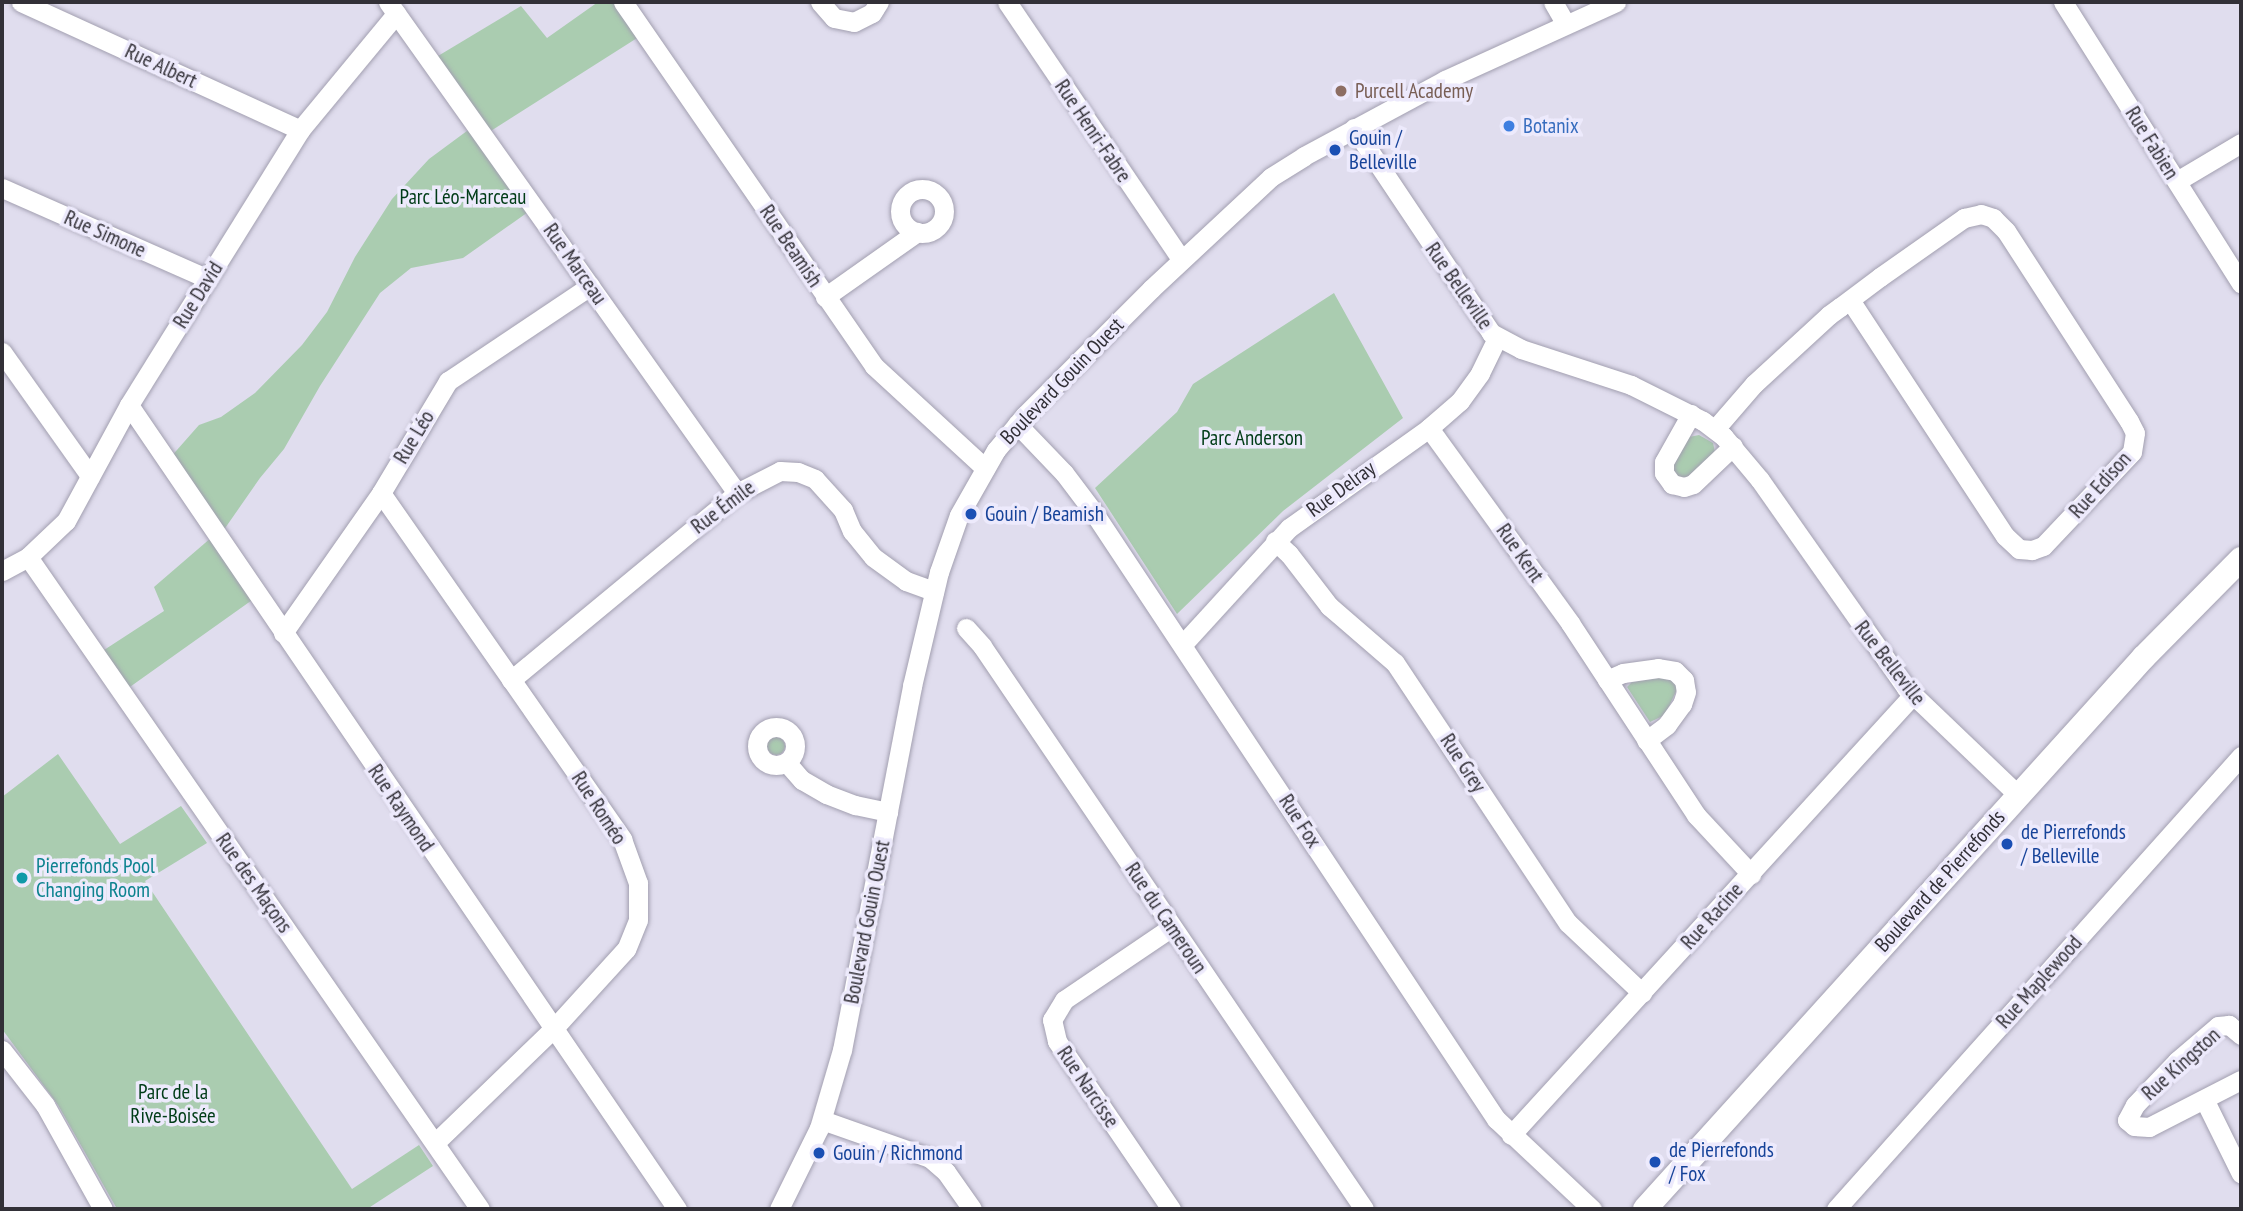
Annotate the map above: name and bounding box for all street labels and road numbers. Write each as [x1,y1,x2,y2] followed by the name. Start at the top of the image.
[121,38,201,94] street label: Rue Albert
[1049,75,1137,187] street label: Rue Henri-Fabre
[2120,102,2184,184] street label: Rue Fabien
[754,200,828,292] street label: Rue Beamish
[60,205,150,263] street label: Rue Simone
[538,219,612,309] street label: Rue Marceau
[1420,238,1498,334] street label: Rue Belleville
[168,257,228,333] street label: Rue David
[995,313,1129,449] street label: Boulevard Gouin Ouest
[388,406,440,468] street label: Rue Léo
[2064,447,2136,523] street label: Rue Edison
[1302,456,1380,522] street label: Rue Delray
[686,475,760,539] street label: Rue Émile
[1491,519,1549,587] street label: Rue Kent
[1849,616,1931,710] street label: Rue Belleville
[1435,729,1491,797] street label: Rue Grey
[363,760,439,856] street label: Rue Raymond
[566,767,632,849] street label: Rue Roméo
[1274,790,1326,852] street label: Rue Fox
[1870,805,2010,957] street label: Boulevard de Pierrefonds
[210,828,298,938] street label: Rue des Maçons
[839,838,895,1006] street label: Boulevard Gouin Ouest
[1120,858,1212,978] street label: Rue du Cameroun
[1676,878,1748,954] street label: Rue Racine
[1991,930,2087,1034] street label: Rue Maplewood
[2137,1022,2225,1106] street label: Rue Kingston
[1052,1042,1124,1132] street label: Rue Narcisse

